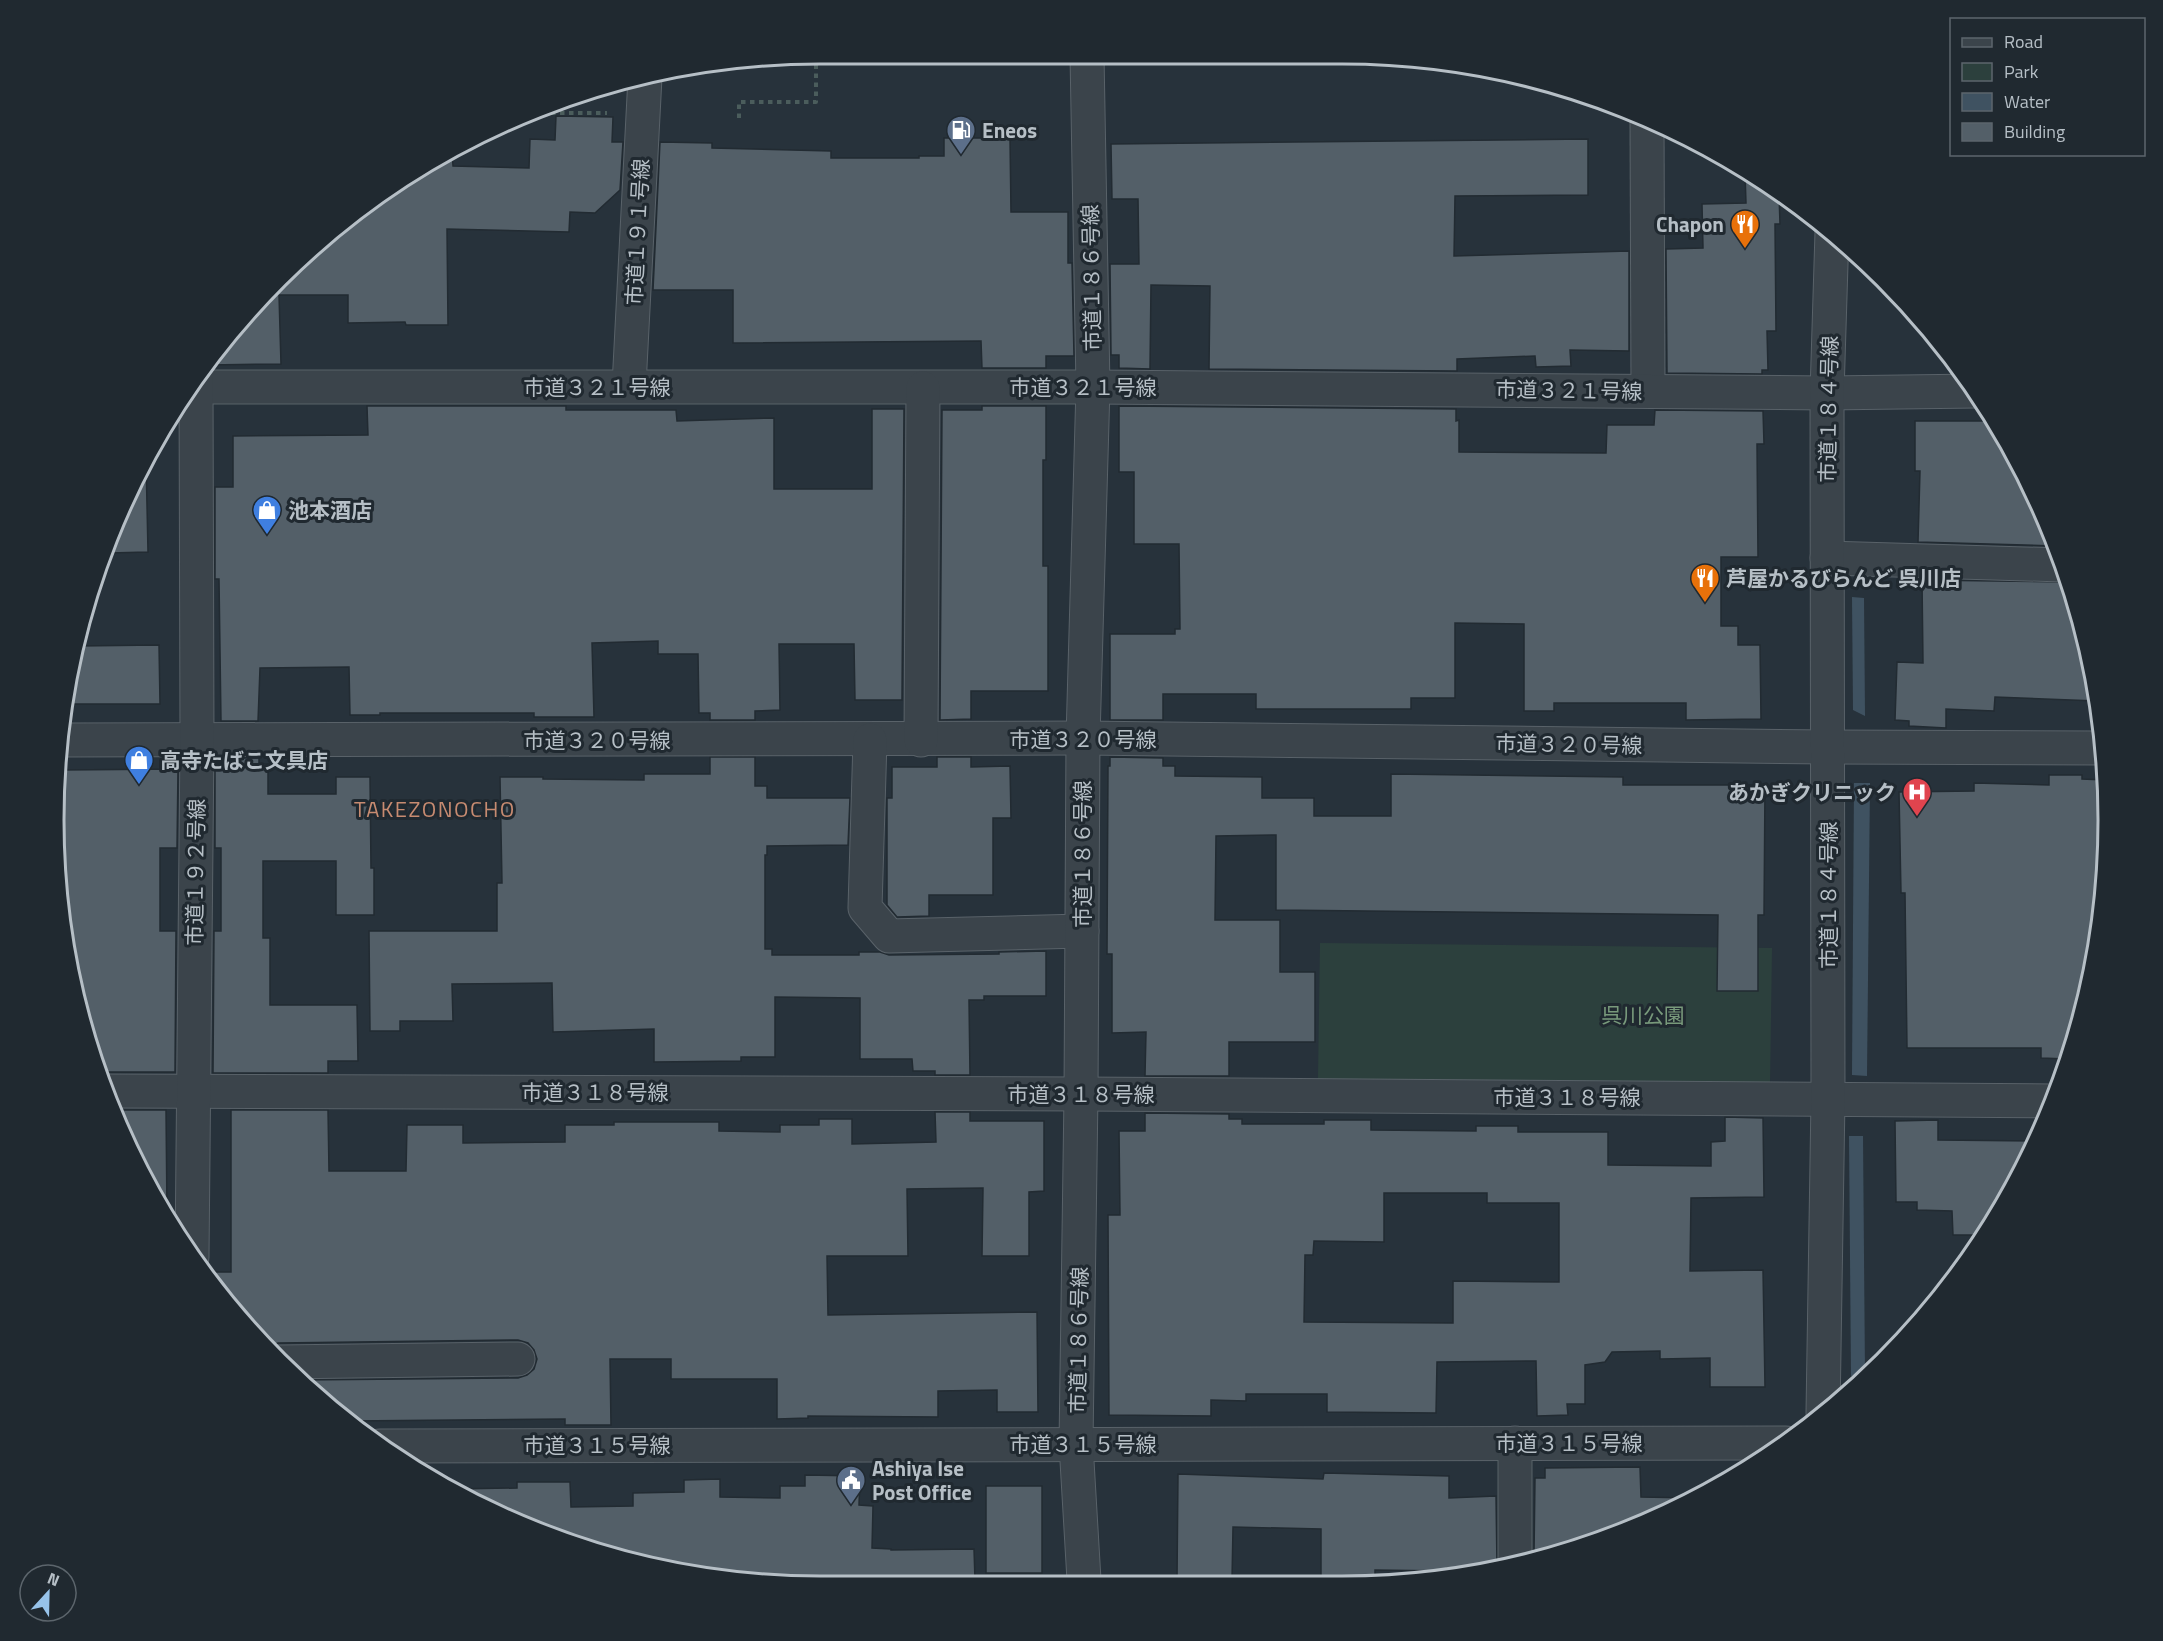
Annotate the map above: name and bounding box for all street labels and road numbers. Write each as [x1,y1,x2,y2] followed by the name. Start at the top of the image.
[617,158,657,306] street label: 市道１９１号線
[1074,204,1108,352] street label: 市道１８６号線
[1811,335,1845,483] street label: 市道１８４号線
[524,371,671,403] street label: 市道３２１号線
[1010,371,1157,403] street label: 市道３２１号線
[1495,373,1643,407] street label: 市道３２１号線
[1010,723,1157,755] street label: 市道３２０号線
[524,724,671,756] street label: 市道３２０号線
[1495,727,1643,761] street label: 市道３２０号線
[1066,781,1098,928] street label: 市道１８６号線
[178,798,212,946] street label: 市道１９２号線
[1812,822,1844,969] street label: 市道１８４号線
[522,1076,669,1108] street label: 市道３１８号線
[1008,1078,1155,1110] street label: 市道３１８号線
[1494,1081,1641,1113] street label: 市道３１８号線
[1061,1266,1095,1414] street label: 市道１８６号線
[1496,1427,1643,1459] street label: 市道３１５号線
[1010,1428,1157,1460] street label: 市道３１５号線
[524,1429,671,1461] street label: 市道３１５号線

